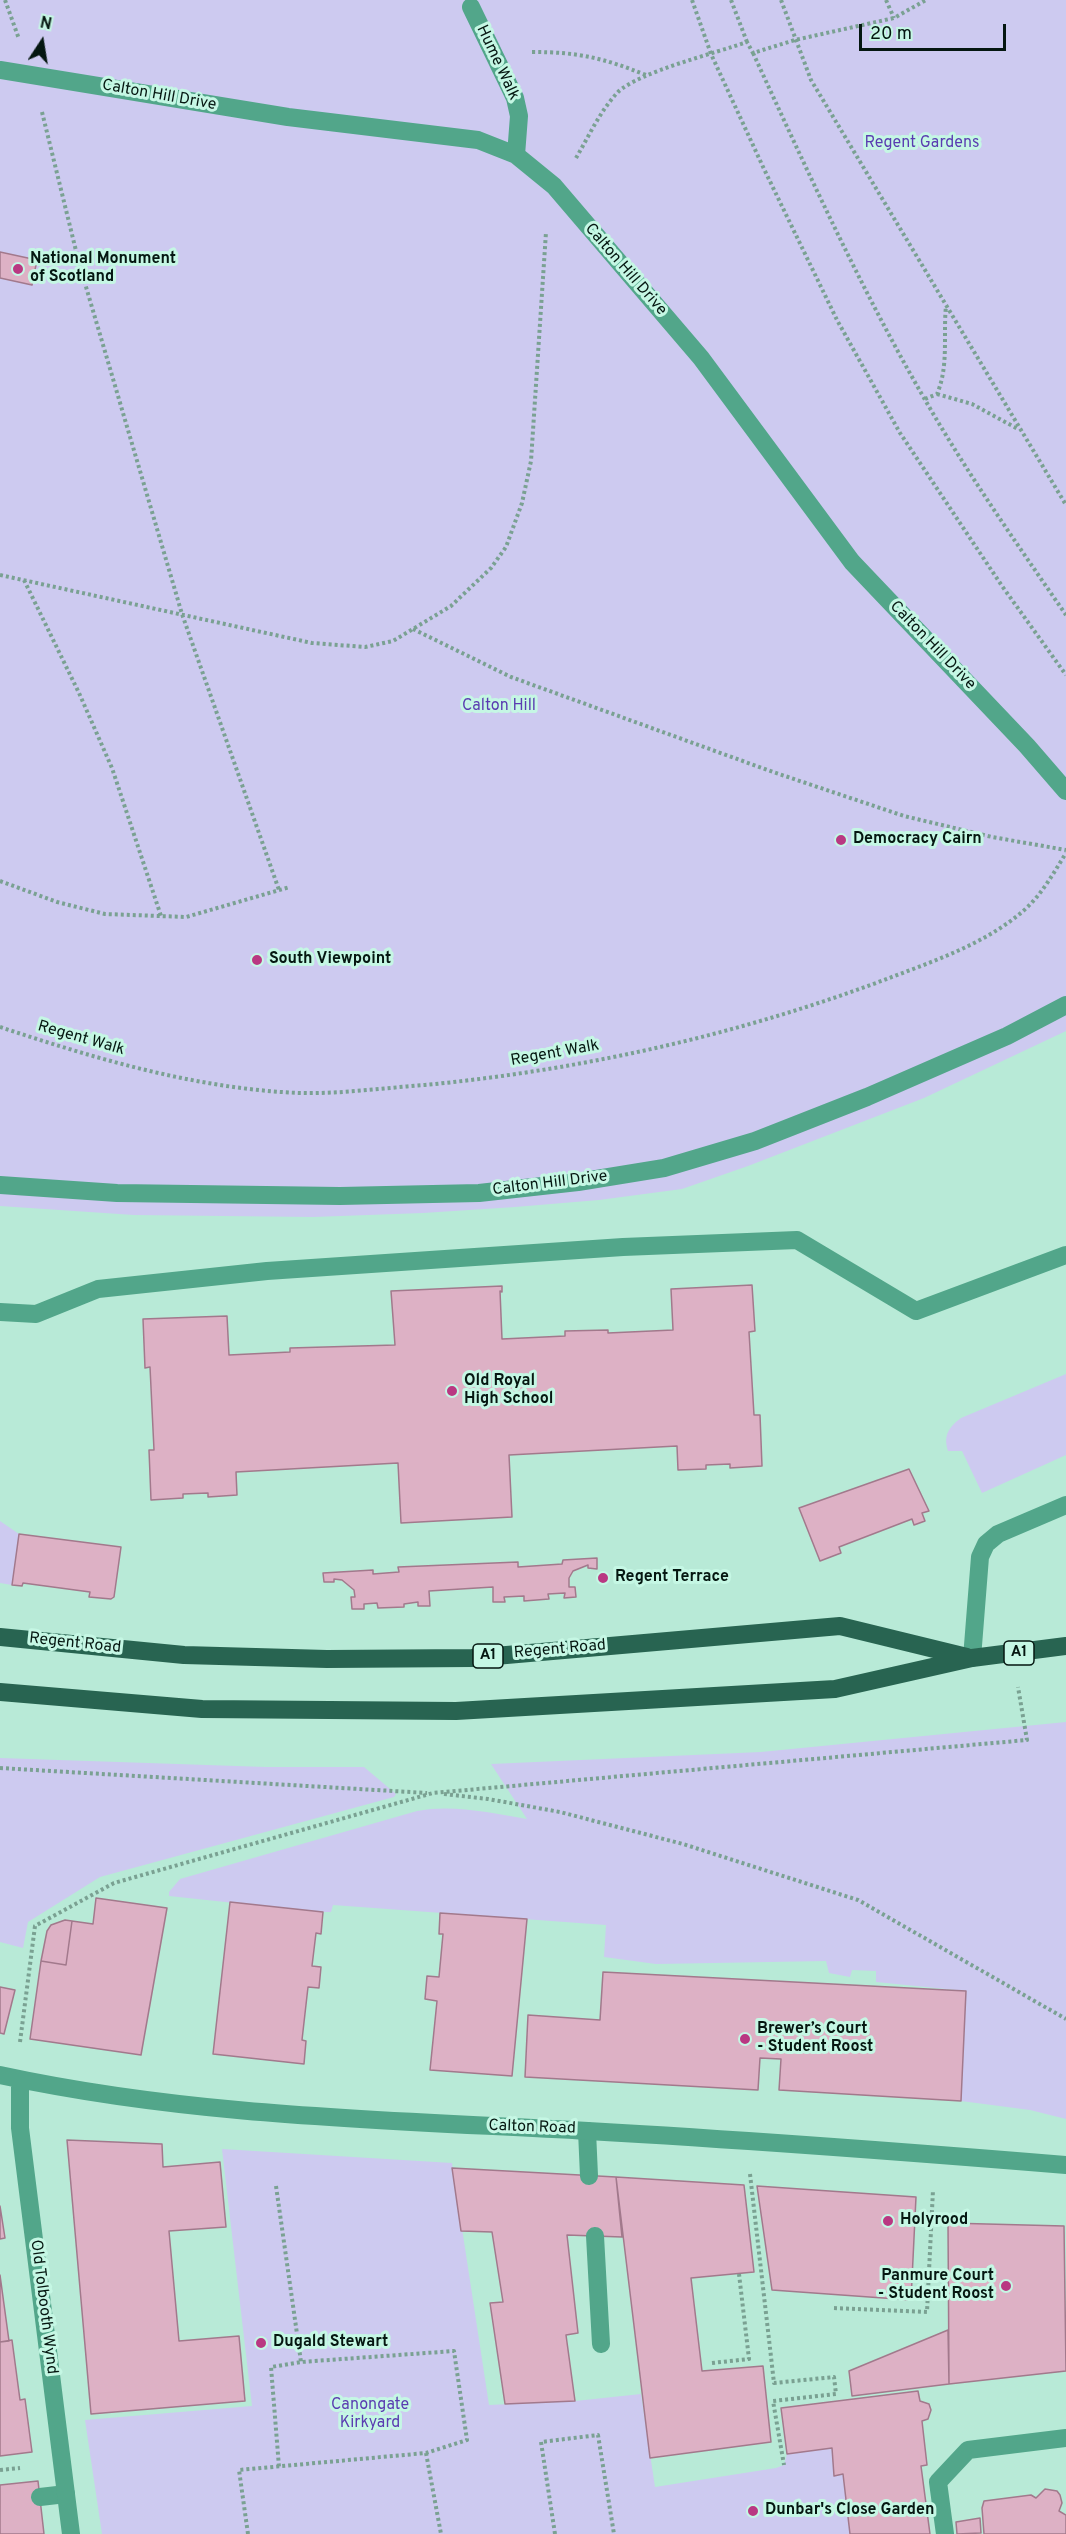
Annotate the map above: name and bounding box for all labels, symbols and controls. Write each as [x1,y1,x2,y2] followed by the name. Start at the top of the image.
[12,12,72,72] north arrow
[862,12,1009,50] scale bar
[38,13,53,35] text: N
[471,22,523,104] street label: Hume Walk
[870,23,912,46] text: 20 m
[100,76,218,116] street label: Calton Hill Drive
[864,134,980,154] park label: Regent Gardens
[580,220,670,320] street label: Calton Hill Drive
[30,250,176,288] place label: National Monument of Scotland
[11,262,25,276] marker: National Monument of Scotland
[885,598,979,694] street label: Calton Hill Drive
[462,697,536,717] park label: Calton Hill
[853,830,982,850] place label: Democracy Cairn
[834,833,848,847] marker: Democracy Cairn
[269,950,391,970] place label: South Viewpoint
[250,953,264,967] marker: South Viewpoint
[35,1017,127,1061] street label: Regent Walk
[509,1037,601,1071] street label: Regent Walk
[491,1167,609,1201] street label: Calton Hill Drive
[464,1372,553,1410] place label: Old Royal High School
[445,1384,459,1398] marker: Old Royal High School
[615,1568,729,1588] place label: Regent Terrace
[596,1571,610,1585] marker: Regent Terrace
[28,1630,122,1658] street label: Regent Road
[513,1636,607,1664] street label: Regent Road
[1004,1641,1034,1665] road number: A1
[473,1644,503,1668] road number: A1
[757,2020,873,2058] place label: Brewer’s Court - Student Roost
[738,2032,752,2046] marker: Brewer’s Court - Student Roost
[488,2117,576,2139] street label: Calton Road
[900,2211,968,2231] place label: Holyrood
[881,2214,895,2228] marker: Holyrood
[25,2239,61,2375] street label: Old Tolbooth Wynd
[878,2267,994,2305] place label: Panmure Court - Student Roost
[999,2279,1013,2293] marker: Panmure Court - Student Roost
[273,2333,388,2353] place label: Dugald Stewart
[254,2336,268,2350] marker: Dugald Stewart
[331,2396,409,2434] park label: Canongate Kirkyard
[765,2501,934,2521] place label: Dunbar's Close Garden
[746,2504,760,2518] marker: Dunbar's Close Garden

